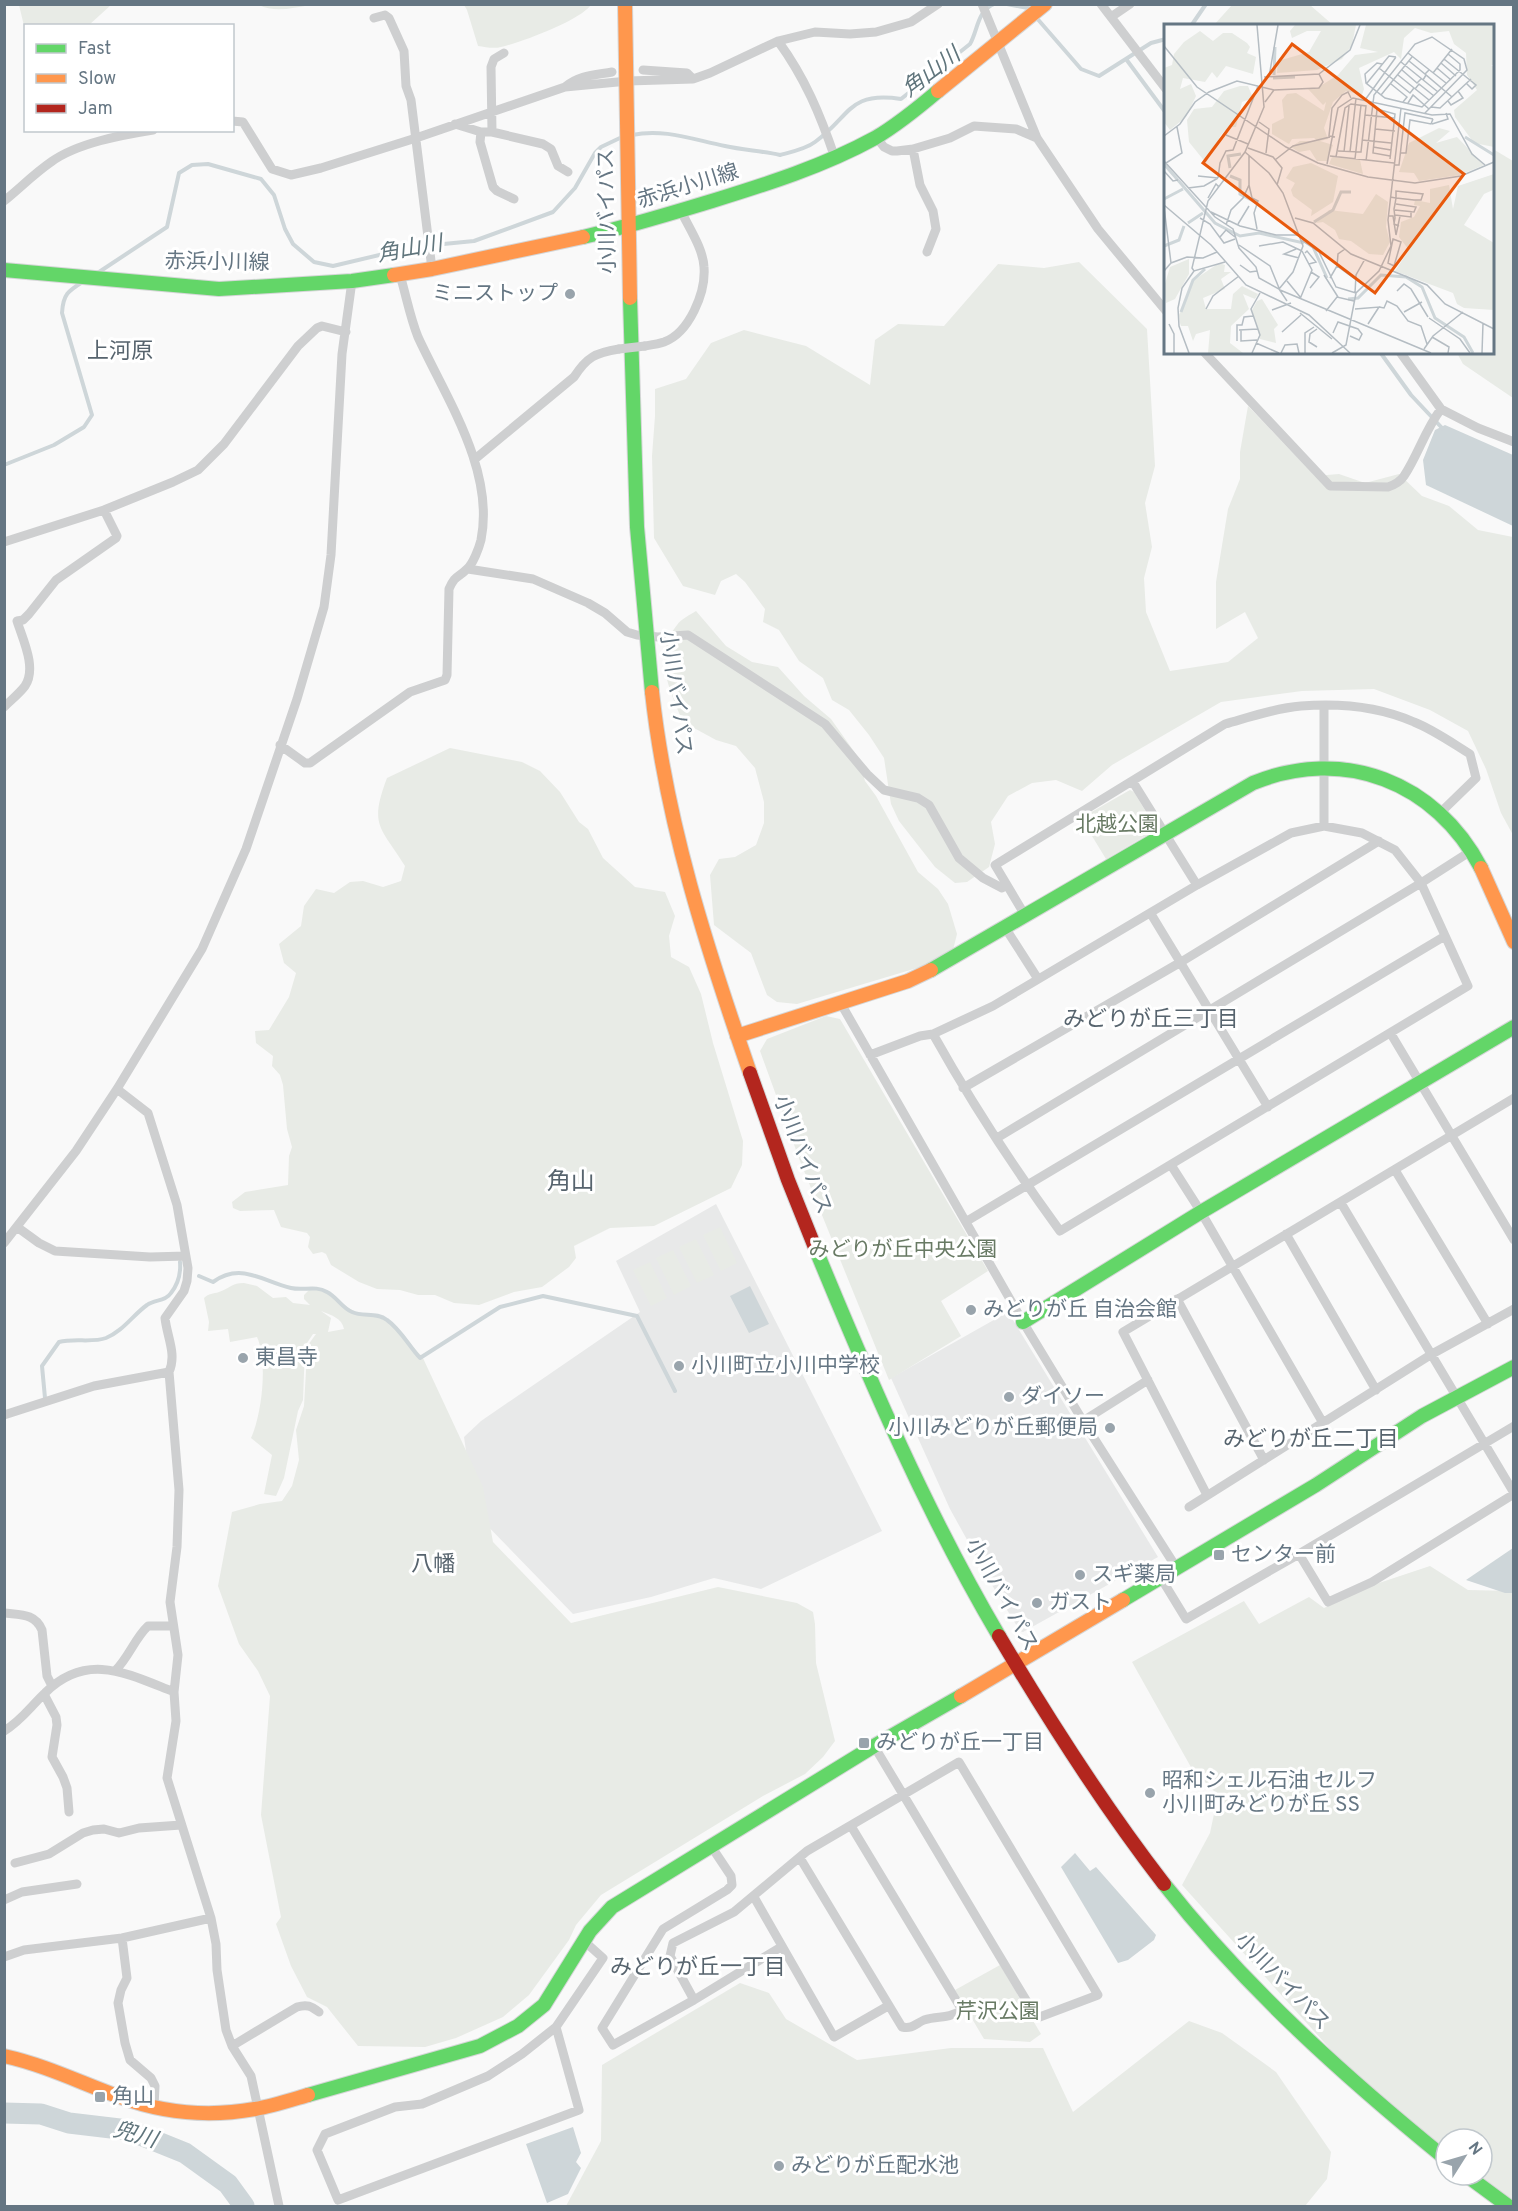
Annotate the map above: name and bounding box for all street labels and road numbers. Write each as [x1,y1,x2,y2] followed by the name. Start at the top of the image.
[593,148,623,274] street label: 小川バイパス
[634,159,742,215] street label: 赤浜小川線
[164,249,270,277] street label: 赤浜小川線
[653,629,697,757] street label: 小川バイパス
[767,1092,837,1218] street label: 小川バイパス
[959,1534,1043,1656] street label: 小川バイパス
[1229,1927,1335,2037] street label: 小川バイパス

